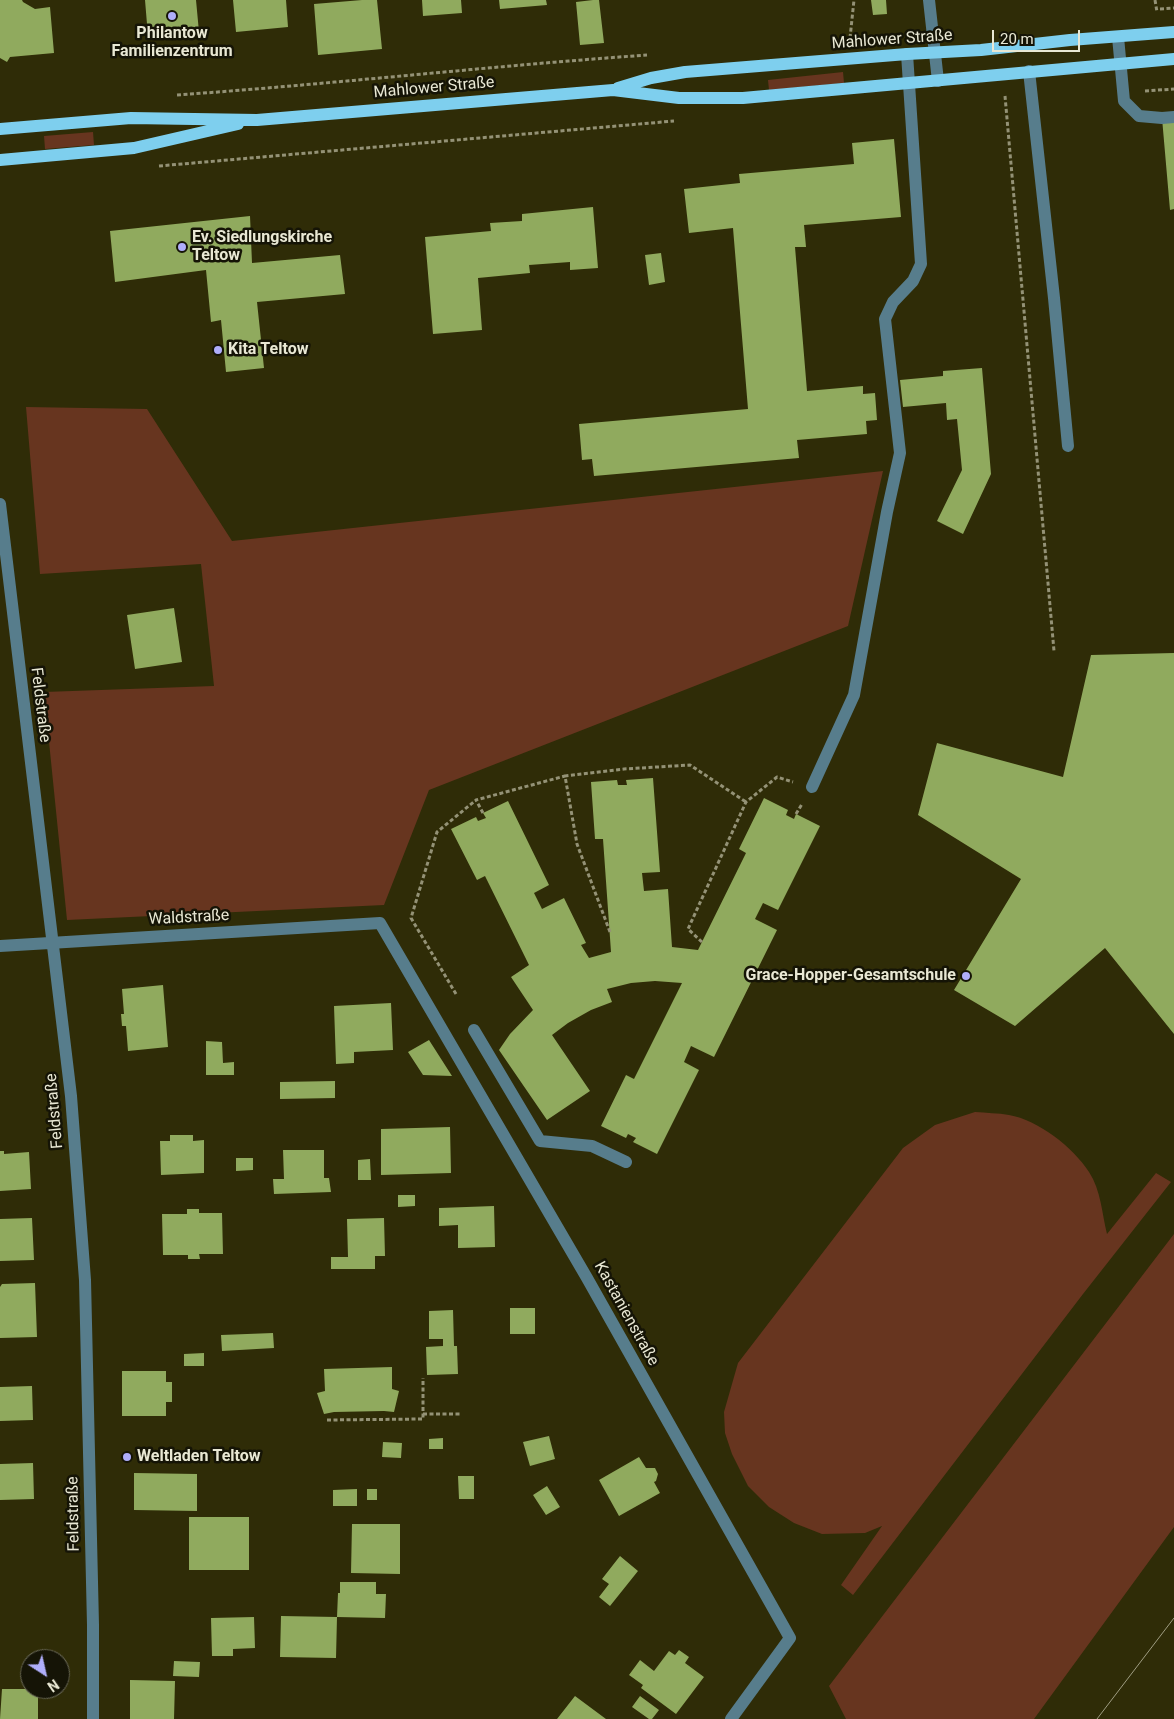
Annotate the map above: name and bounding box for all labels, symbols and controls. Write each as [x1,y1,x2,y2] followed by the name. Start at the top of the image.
[166,10,178,22] marker: Philantow Familienzentrum
[994,20,1082,52] scale bar
[112,24,232,62] place label: Philantow Familienzentrum
[831,26,953,54] street label: Mahlower Straße
[1000,30,1034,48] text: 20 m
[373,73,495,103] street label: Mahlower Straße
[192,228,332,266] place label: Ev. Siedlungskirche Teltow
[176,241,188,253] marker: Ev. Siedlungskirche Teltow
[228,340,308,360] place label: Kita Teltow
[212,344,224,356] marker: Kita Teltow
[26,666,54,744] street label: Feldstraße
[148,906,230,930] street label: Waldstraße
[746,966,956,986] place label: Grace-Hopper-Gesamtschule
[960,970,972,982] marker: Grace-Hopper-Gesamtschule
[42,1073,68,1149] street label: Feldstraße
[589,1258,663,1370] street label: Kastanienstraße
[137,1447,260,1467] place label: Weltladen Teltow
[121,1451,133,1463] marker: Weltladen Teltow
[64,1476,84,1552] street label: Feldstraße
[20,1649,70,1699] north arrow
[44,1676,62,1695] text: N

